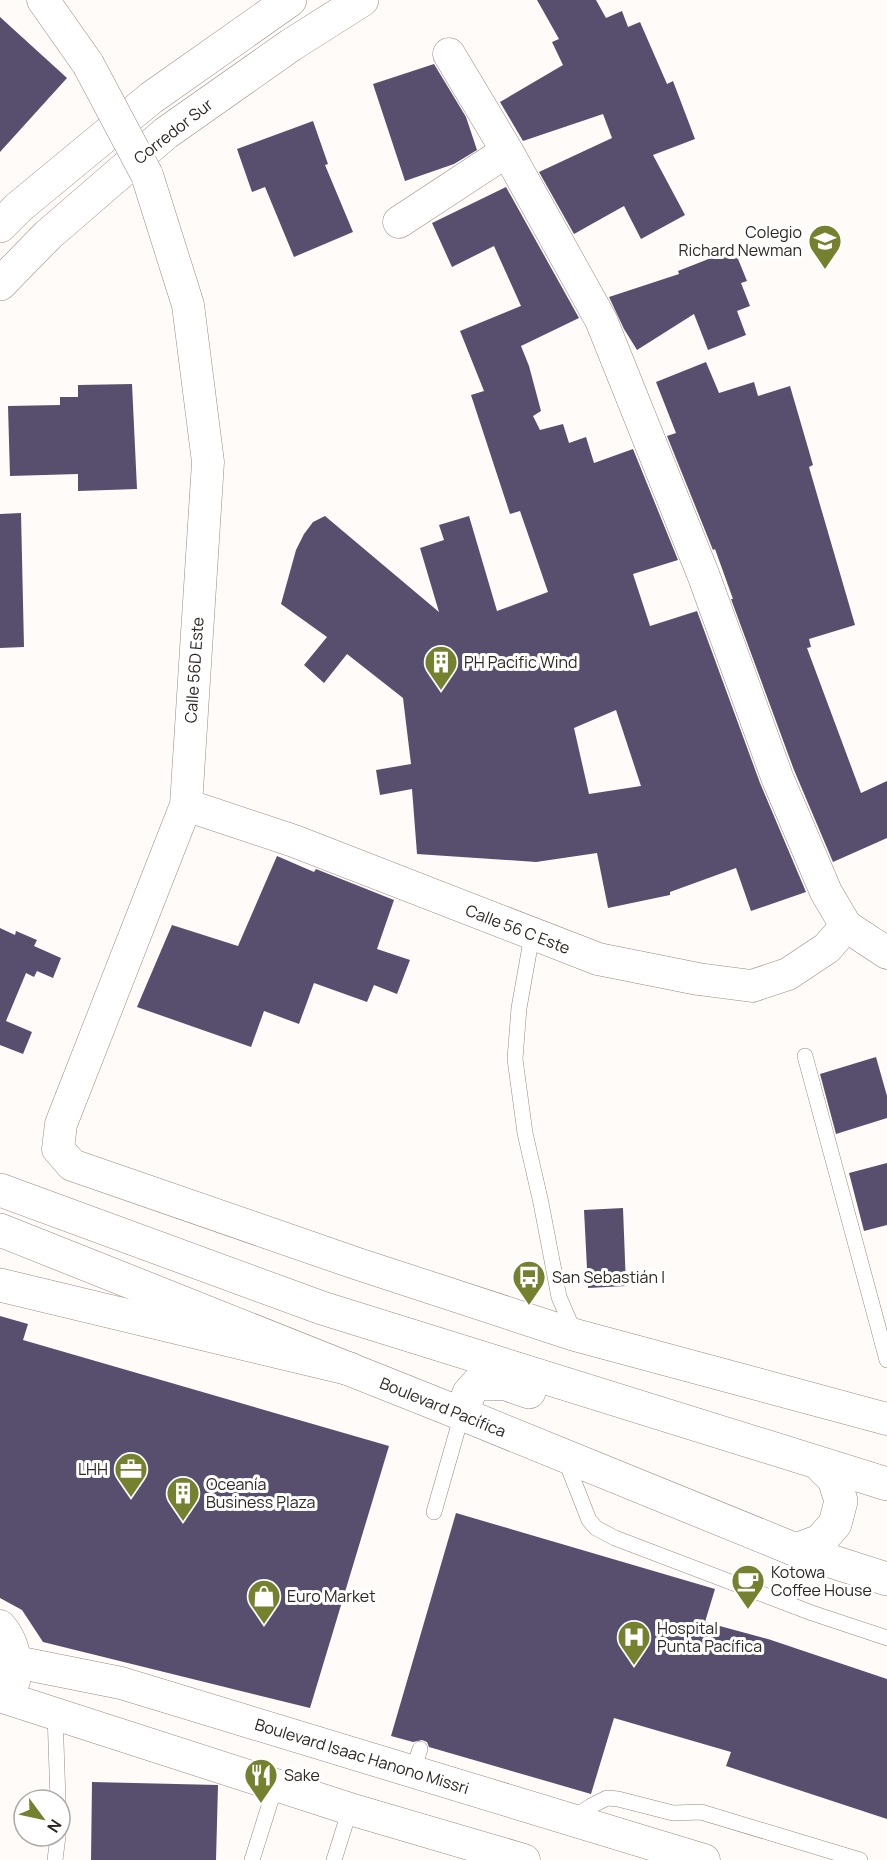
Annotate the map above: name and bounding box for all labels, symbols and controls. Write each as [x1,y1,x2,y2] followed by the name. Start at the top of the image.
[129,93,217,169] street label: Corredor Sur
[678,221,802,261] place label: Colegio Richard Newman
[807,223,843,270] school or university icon: Colegio Richard Newman
[179,616,209,724] street label: Calle 56D Este
[423,644,459,691] building icon: PH Pacific Wind
[464,651,577,673] place label: PH Pacific Wind
[463,899,573,959] street label: Calle 56 C Este
[511,1259,547,1306] bus stop icon: San Sebastián I
[552,1266,665,1288] place label: San Sebastián I
[377,1372,509,1442] street label: Boulevard Pacífica
[113,1451,149,1498] office icon: LHH
[78,1458,108,1480] place label: LHH
[206,1473,315,1513] place label: Oceanía Business Plaza
[165,1475,201,1522] building icon: Oceanía Business Plaza
[771,1561,872,1601] place label: Kotowa Coffee House
[730,1563,766,1610] cafe icon: Kotowa Coffee House
[246,1578,282,1625] shop icon: Euro Market
[287,1585,376,1607] place label: Euro Market
[657,1617,762,1657] place label: Hospital Punta Pacífica
[616,1619,652,1666] hospital icon: Hospital Punta Pacífica
[252,1713,472,1799] street label: Boulevard Isaac Hanono Missri
[243,1757,279,1804] restaurant icon: Sake
[284,1764,320,1786] place label: Sake
[12,1788,72,1848] north arrow
[42,1815,67,1837] text: N

